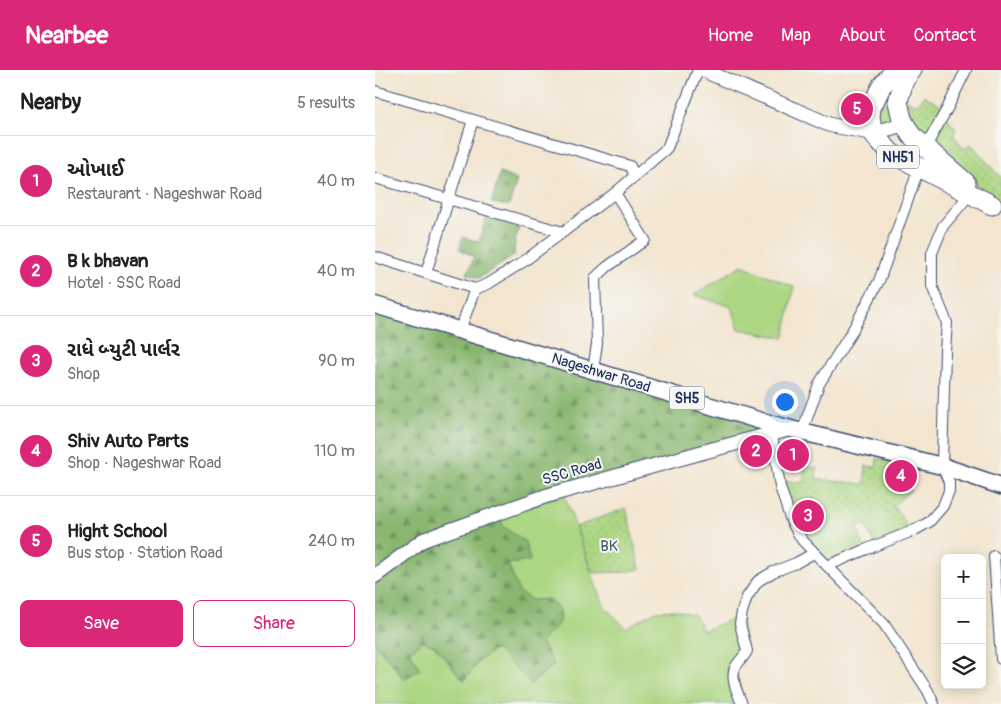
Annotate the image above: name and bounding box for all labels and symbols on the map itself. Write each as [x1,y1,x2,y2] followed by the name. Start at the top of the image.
[841,90,873,128] pin: 5
[877,145,919,168] road number: NH51
[549,349,653,397] street label: Nageshwar Road
[669,386,705,409] road number: SH5
[772,389,798,415] your location
[740,432,772,470] pin: 2
[777,436,809,474] pin: 1
[540,454,604,490] street label: SSC Road
[885,457,917,495] pin: 4
[792,497,824,535] pin: 3
[600,537,618,556] park label: BK

